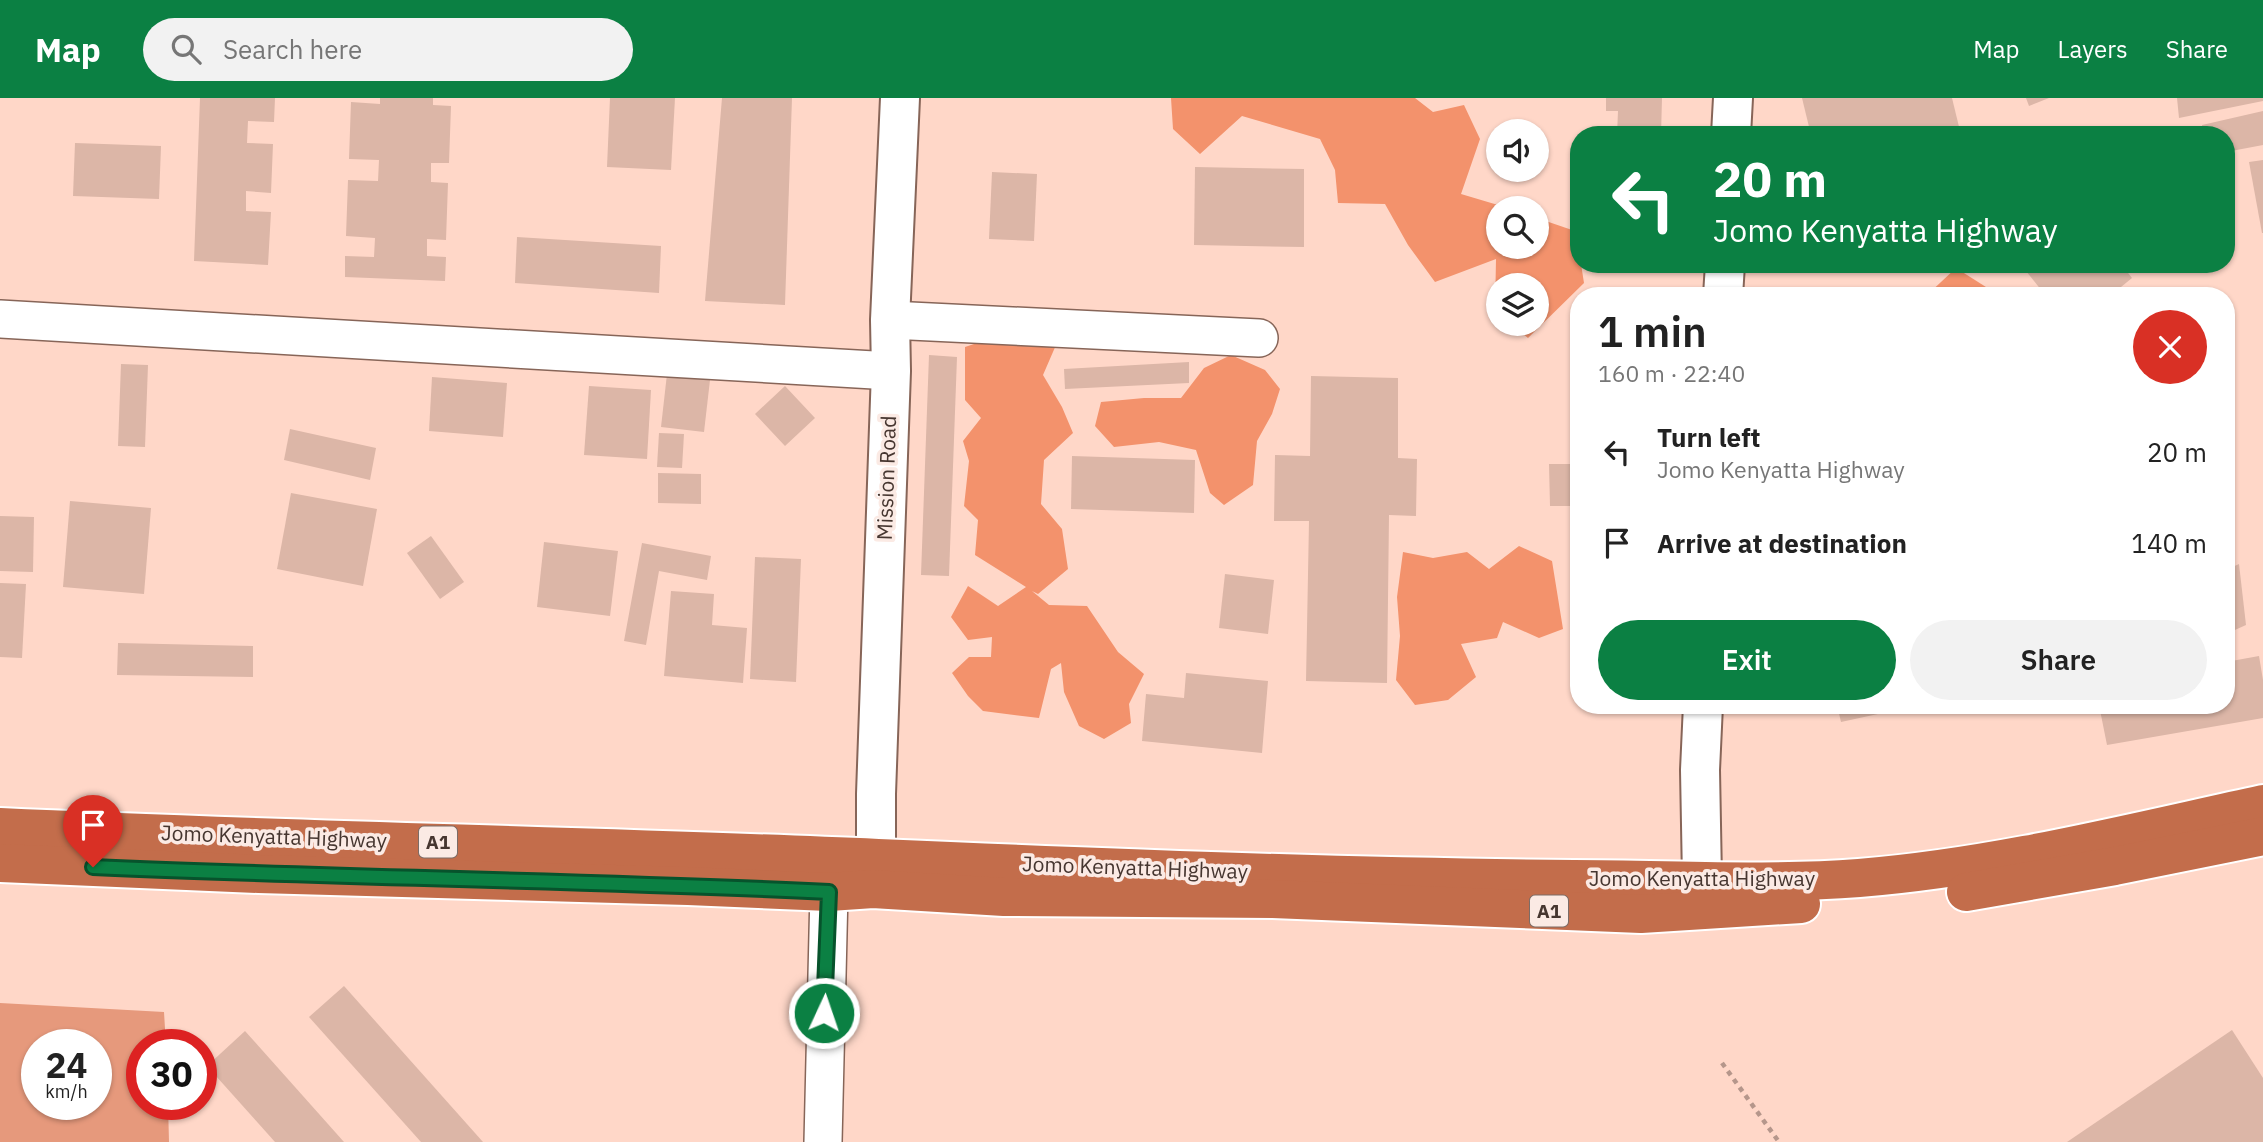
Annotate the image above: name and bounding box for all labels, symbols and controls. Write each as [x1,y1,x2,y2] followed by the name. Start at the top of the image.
[143,18,633,81] search box
[35,28,101,71] text: Map
[167,30,205,68] icon: search
[223,32,362,66] text: Search here
[1973,33,2020,65] text: Map
[2058,33,2128,65] text: Layers
[2166,33,2228,65] text: Share
[1486,119,1549,336] map controls
[1486,119,1549,182] button: sound
[1713,147,1827,210] text: 20 m
[1598,154,1689,245] icon: left
[1486,196,1549,259] button: search
[1713,209,2058,251] text: Jomo Kenyatta Highway
[1486,273,1549,336] button: layers
[1598,304,1707,359] text: 1 min
[2133,310,2207,384] button: close
[1598,358,1745,388] text: 160 m · 22:40
[870,415,902,541] street label: Mission Road
[1657,420,1760,454] text: Turn left
[1598,433,1636,471] icon: left
[2147,435,2207,469] text: 20 m
[1657,454,1905,484] text: Jomo Kenyatta Highway
[1598,524,1636,562] icon: arrive
[1657,526,1907,560] text: Arrive at destination
[2131,526,2207,560] text: 140 m
[1598,620,1896,700] button: Exit
[1910,620,2207,700] button: Share
[63,795,123,867] pin
[74,806,112,844] icon: arrive
[160,818,388,854] street label: Jomo Kenyatta Highway
[419,827,457,858] road number: A1
[1021,849,1249,885] street label: Jomo Kenyatta Highway
[1589,864,1816,892] street label: Jomo Kenyatta Highway
[1530,896,1568,926] road number: A1
[787,976,861,1050] position arrow
[126,1029,217,1120] speed limit sign: 30
[45,1042,88,1088] text: 24
[45,1080,88,1103] text: km/h

